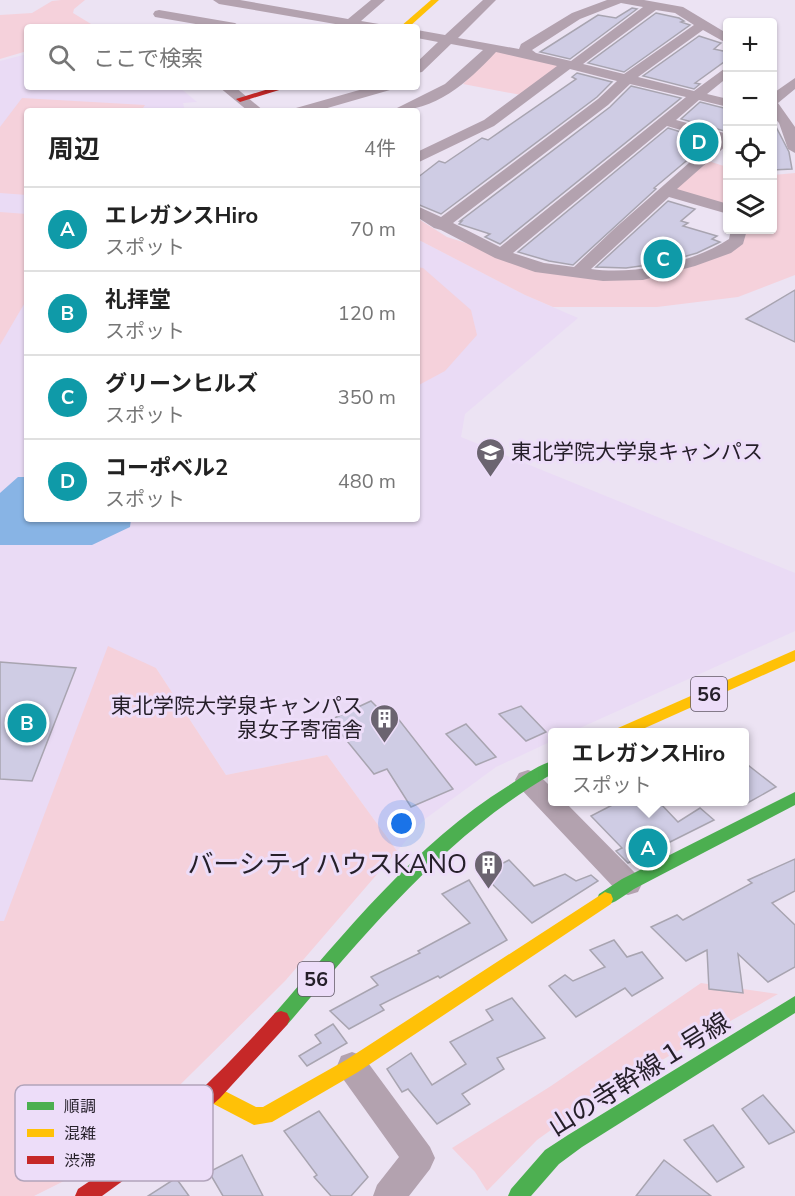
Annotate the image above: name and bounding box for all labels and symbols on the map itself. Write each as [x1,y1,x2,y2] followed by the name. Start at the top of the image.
[680,120,718,164] pin: D
[644,236,682,282] pin: C
[474,436,506,478] school or university icon: 東北学院大学泉キャンパス
[511,438,763,466] place label: 東北学院大学泉キャンパス
[691,677,727,711] road number: 56
[111,692,363,744] place label: 東北学院大学泉キャンパス 泉女子寄宿舎
[8,700,46,746] pin: B
[368,702,400,744] building icon: 東北学院大学泉キャンパス 泉女子寄宿舎
[387,809,416,838] your location
[628,826,668,870] pin: A
[187,847,467,882] place label: バーシティハウスKANO
[472,848,504,890] building icon: バーシティハウスKANO
[298,962,334,996] road number: 56
[542,1004,737,1144] street label: 山の寺幹線１号線
[15,1085,213,1181] legend
[64,1096,96,1118] text: 順調
[64,1123,96,1145] text: 混雑
[64,1150,96,1172] text: 渋滞

